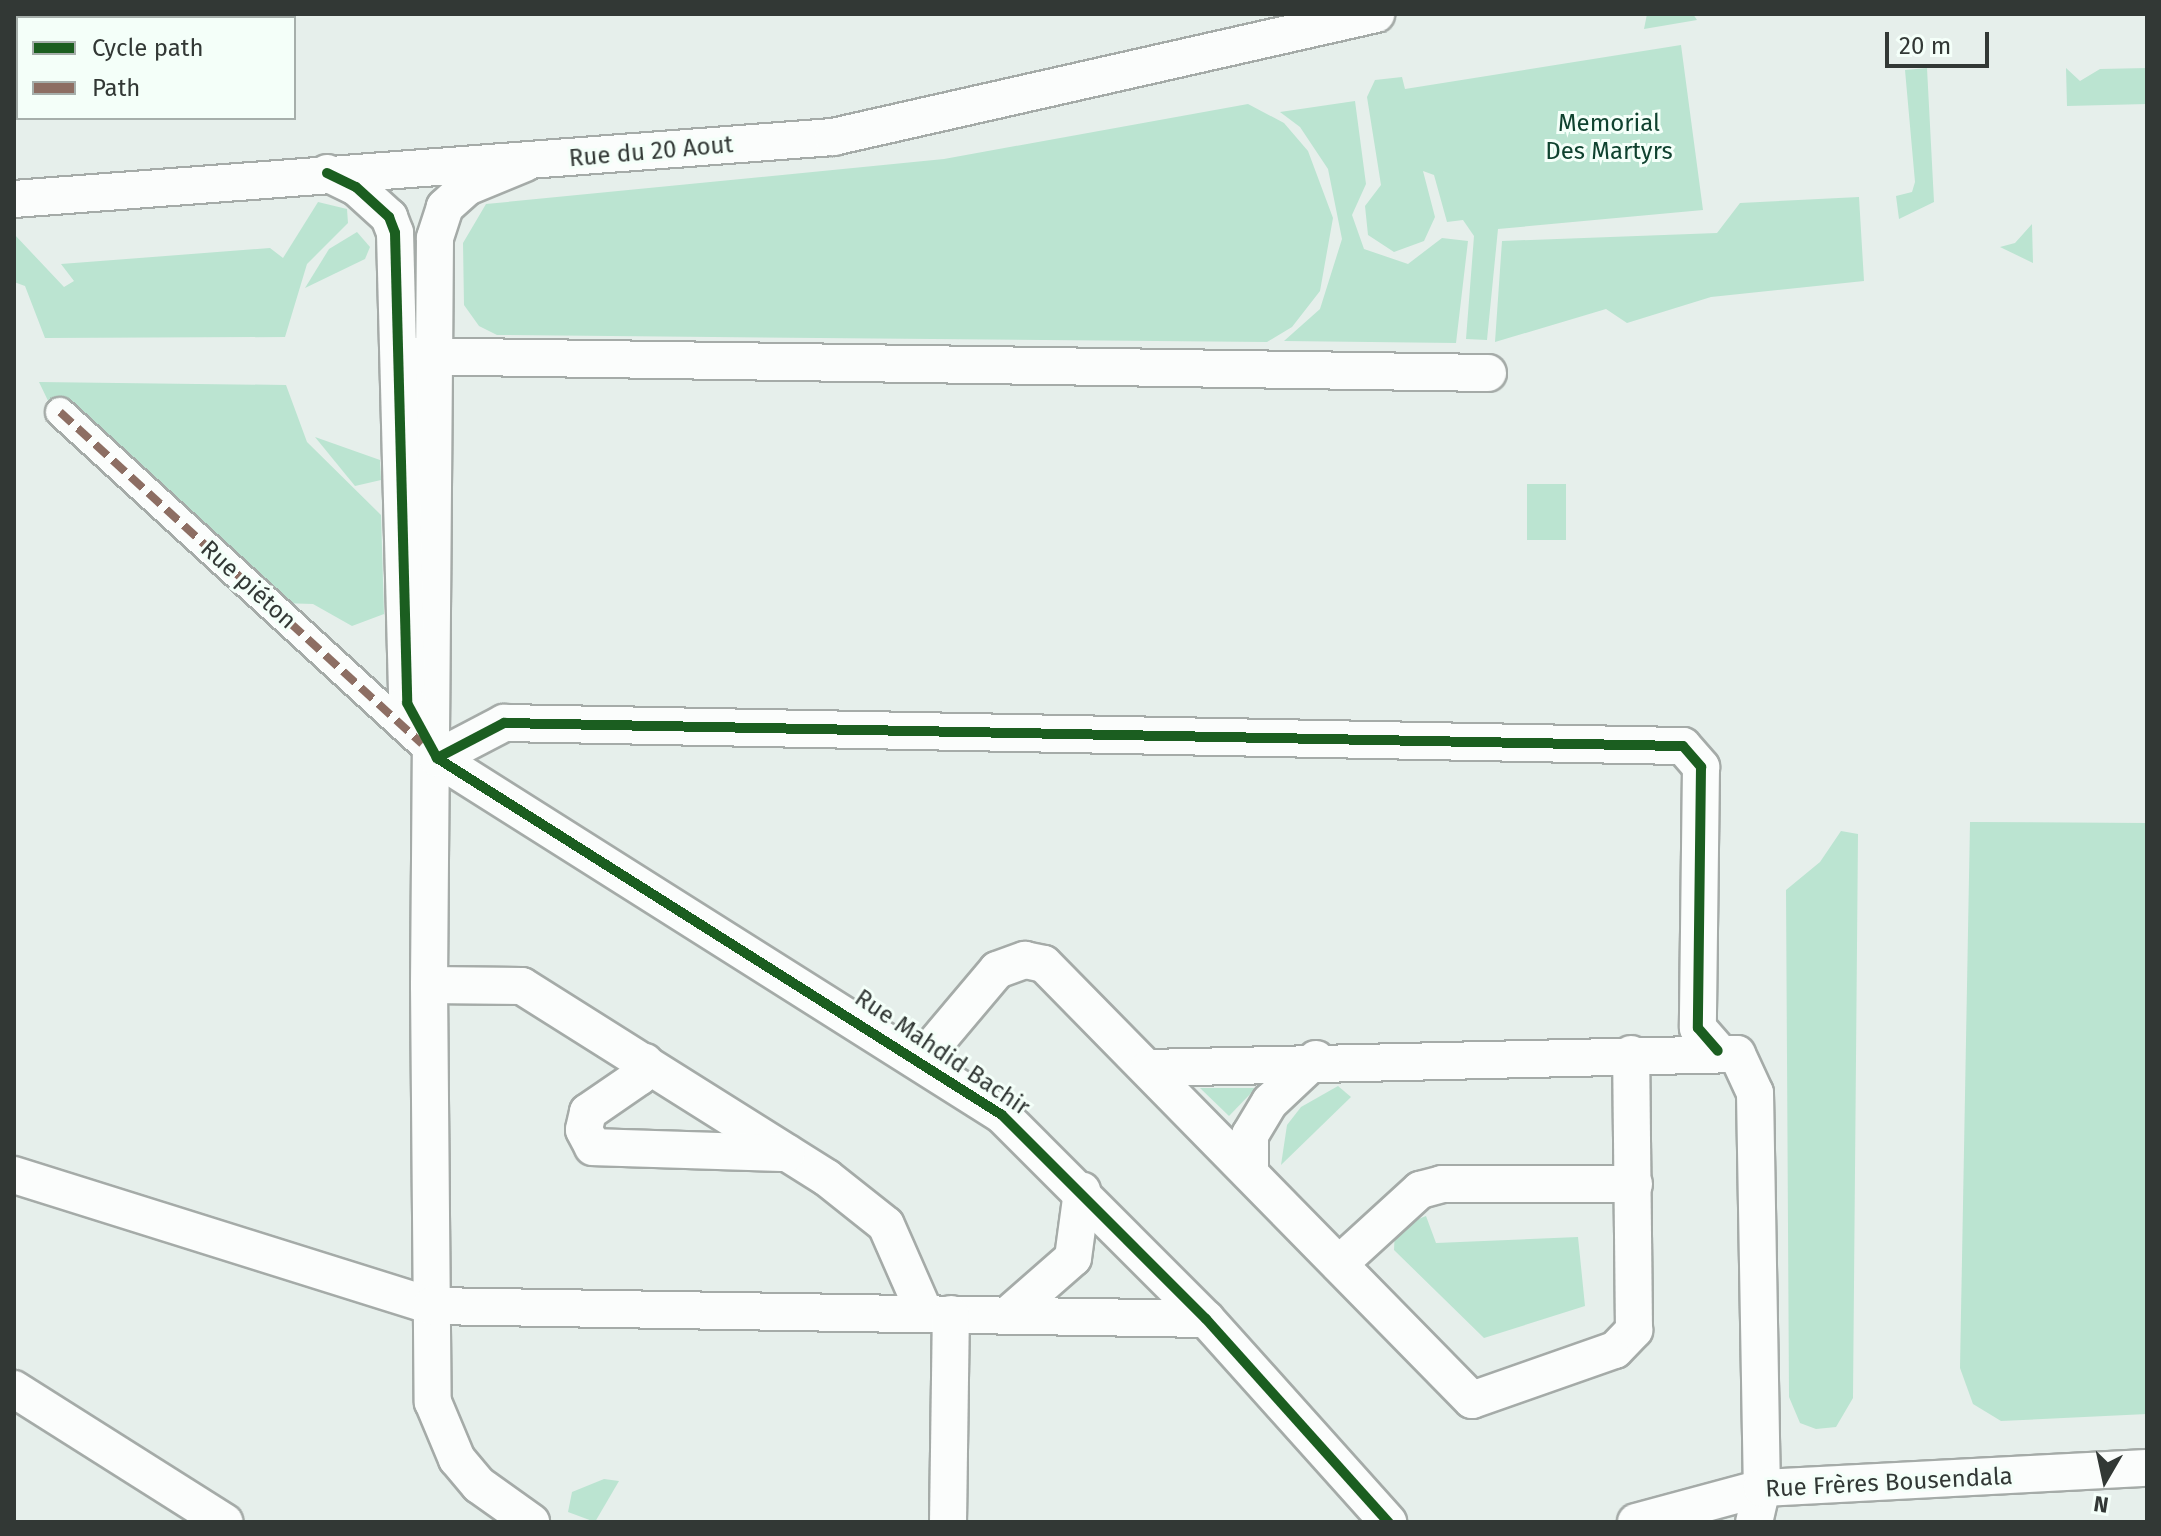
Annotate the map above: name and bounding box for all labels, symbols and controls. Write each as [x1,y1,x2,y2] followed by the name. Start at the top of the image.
[16,16,296,120] legend
[1889,16,1993,66] scale bar
[1899,32,1951,60] text: 20 m
[92,34,204,62] text: Cycle path
[92,74,140,102] text: Path
[1545,110,1673,166] park label: Memorial Des Martyrs
[568,130,734,174] street label: Rue du 20 Aout
[194,535,302,635] street label: Rue piéton
[849,984,1035,1122] street label: Rue Mahdid Bachir
[2065,1440,2145,1520] north arrow
[1765,1462,2013,1504] street label: Rue Frères Bousendala
[2092,1490,2110,1519] text: N

